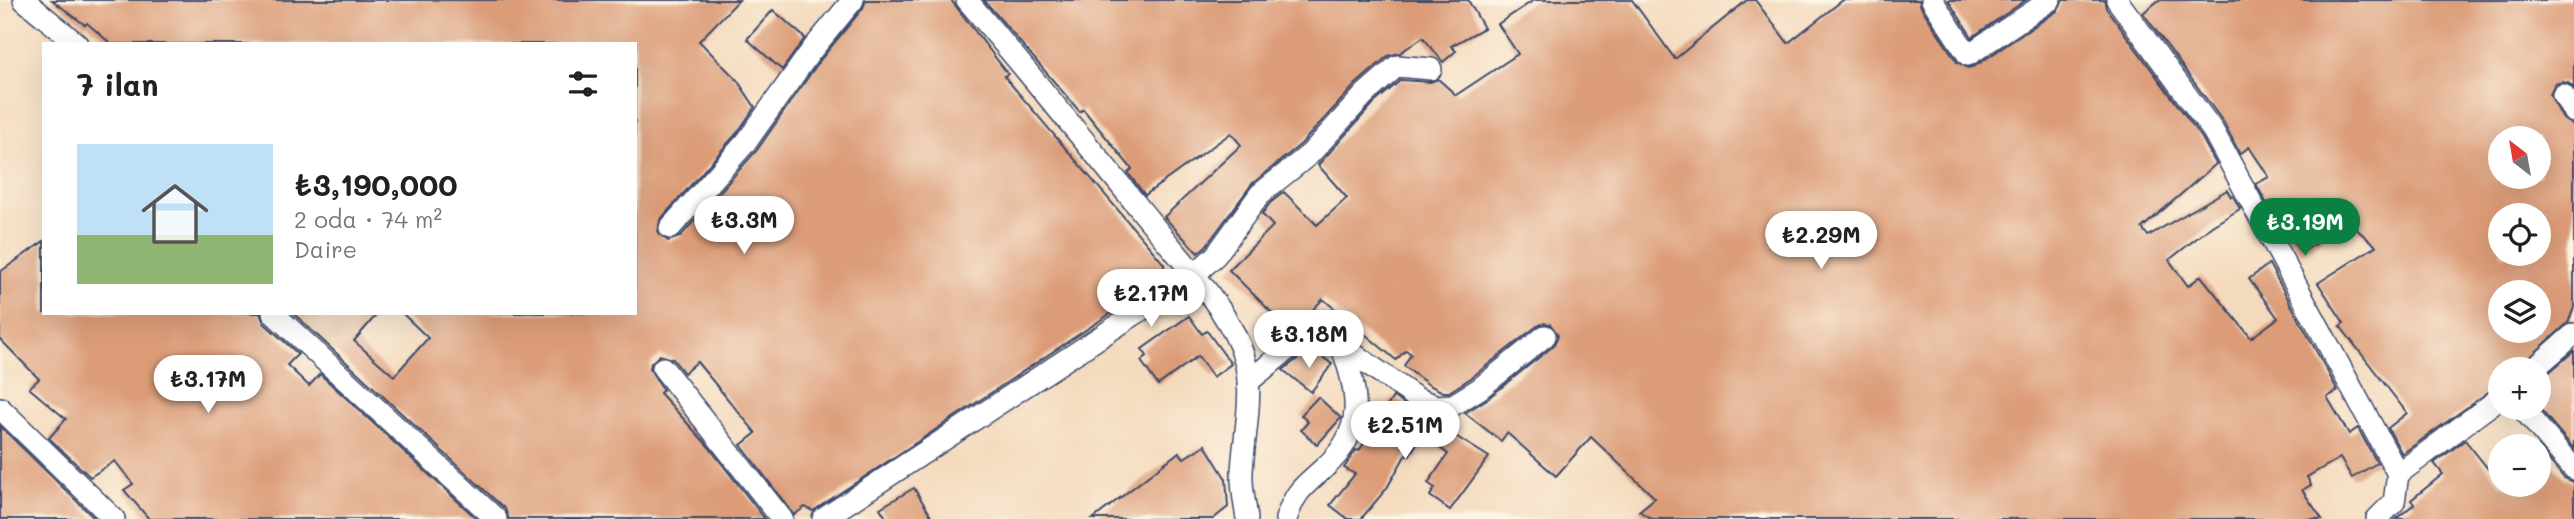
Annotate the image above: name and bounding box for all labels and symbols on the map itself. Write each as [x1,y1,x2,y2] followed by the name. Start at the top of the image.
[2488,126,2552,189] north arrow
[695,196,793,256] pin: ₺3.3M
[2248,198,2362,258] pin: ₺3.19M
[1764,212,1878,271] pin: ₺2.29M
[1094,270,1208,329] pin: ₺2.17M
[1252,310,1366,370] pin: ₺3.18M
[151,356,265,415] pin: ₺3.17M
[1348,402,1462,461] pin: ₺2.51M

